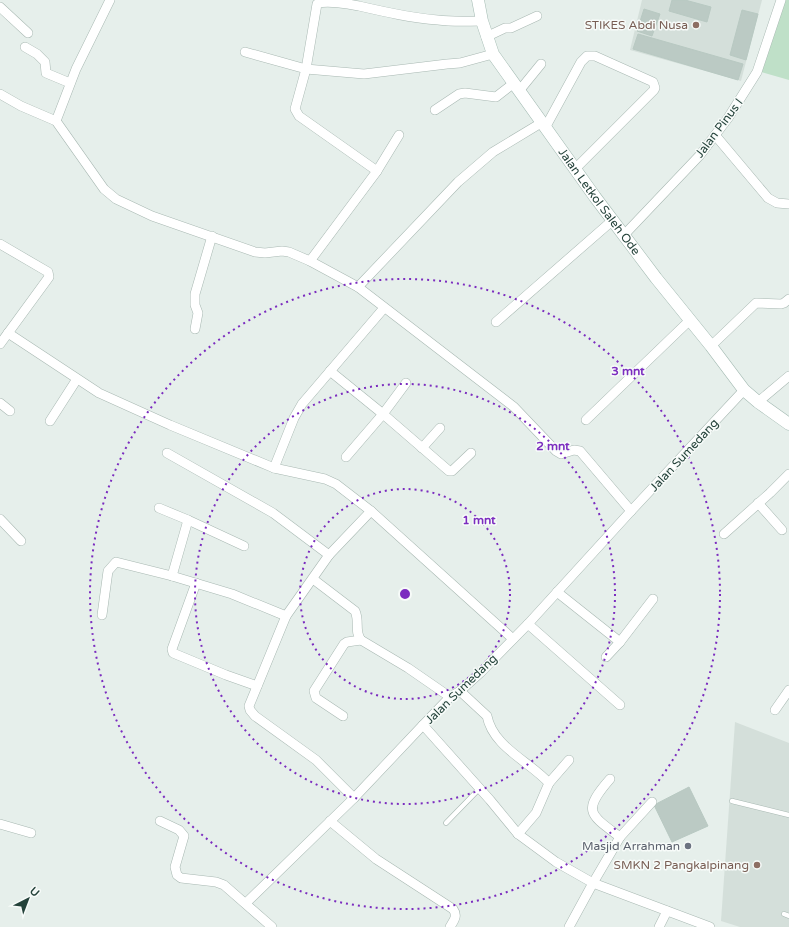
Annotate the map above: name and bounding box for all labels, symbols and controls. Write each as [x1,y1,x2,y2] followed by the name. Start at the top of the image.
[585,18,688,32] place label: STIKES Abdi Nusa
[691,20,701,30] marker: STIKES Abdi Nusa
[692,96,746,160] street label: Jalan Pinus I
[555,145,643,258] street label: Jalan Letkol Saleh Ode
[611,364,645,378] text: 3 mnt
[647,416,721,494] street label: Jalan Sumedang
[536,439,570,453] text: 2 mnt
[462,513,496,527] text: 1 mnt
[398,587,412,601] centre of rings
[422,651,500,727] street label: Jalan Sumedang
[582,839,680,853] place label: Masjid Arrahman
[683,841,693,851] marker: Masjid Arrahman
[614,858,749,872] place label: SMKN 2 Pangkalpinang
[752,860,762,870] marker: SMKN 2 Pangkalpinang
[8,879,48,919] north arrow
[27,884,42,900] text: U

